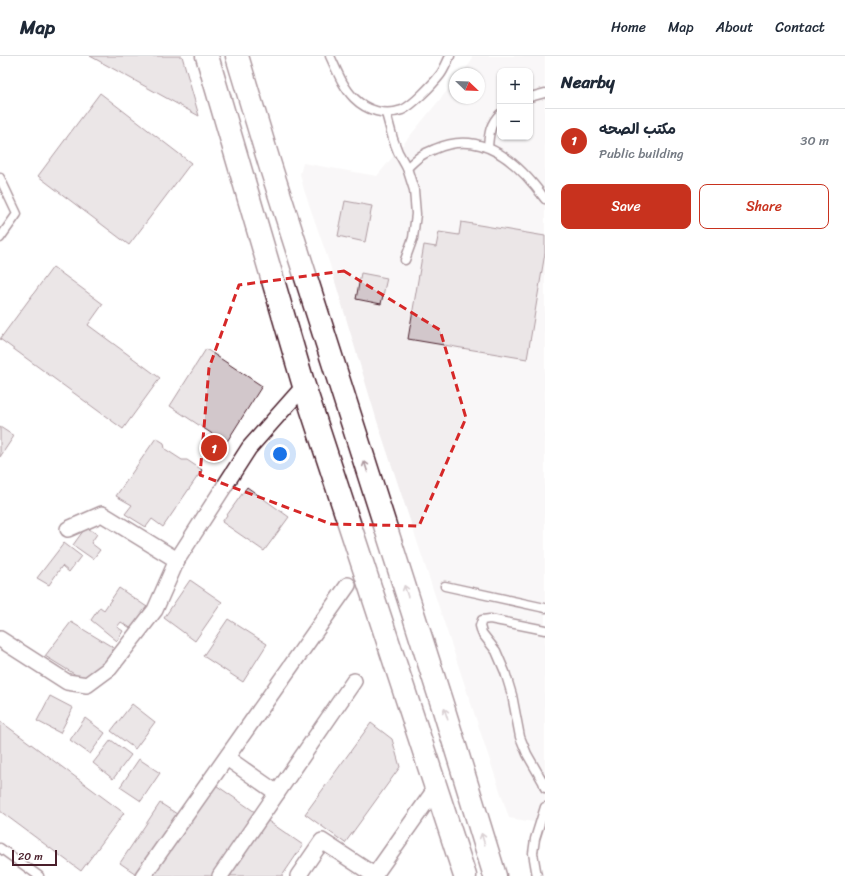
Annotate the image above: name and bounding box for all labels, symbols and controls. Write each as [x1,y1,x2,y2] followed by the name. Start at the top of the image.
[20,11,55,44] text: Map
[611,15,646,40] text: Home
[668,15,694,40] text: Map
[716,15,753,40] text: About
[775,15,825,40] text: Contact
[561,67,615,97] text: Nearby
[449,68,485,104] north arrow
[497,68,533,140] map controls
[497,68,533,104] button: +
[497,104,533,140] button: −
[599,116,676,142] text: مكتب الصحه
[571,129,577,152] text: 1
[800,129,829,152] text: 30 m
[599,142,684,165] text: Public building
[561,184,691,229] button: Save
[699,184,829,229] button: Share
[201,433,227,463] pin: 1
[270,444,290,464] your location
[362,460,369,473] one-way arrow
[401,585,409,597] one-way arrow
[442,708,449,721] one-way arrow
[479,832,486,845] one-way arrow
[18,847,43,866] text: 20 m
[12,848,57,867] scale bar

